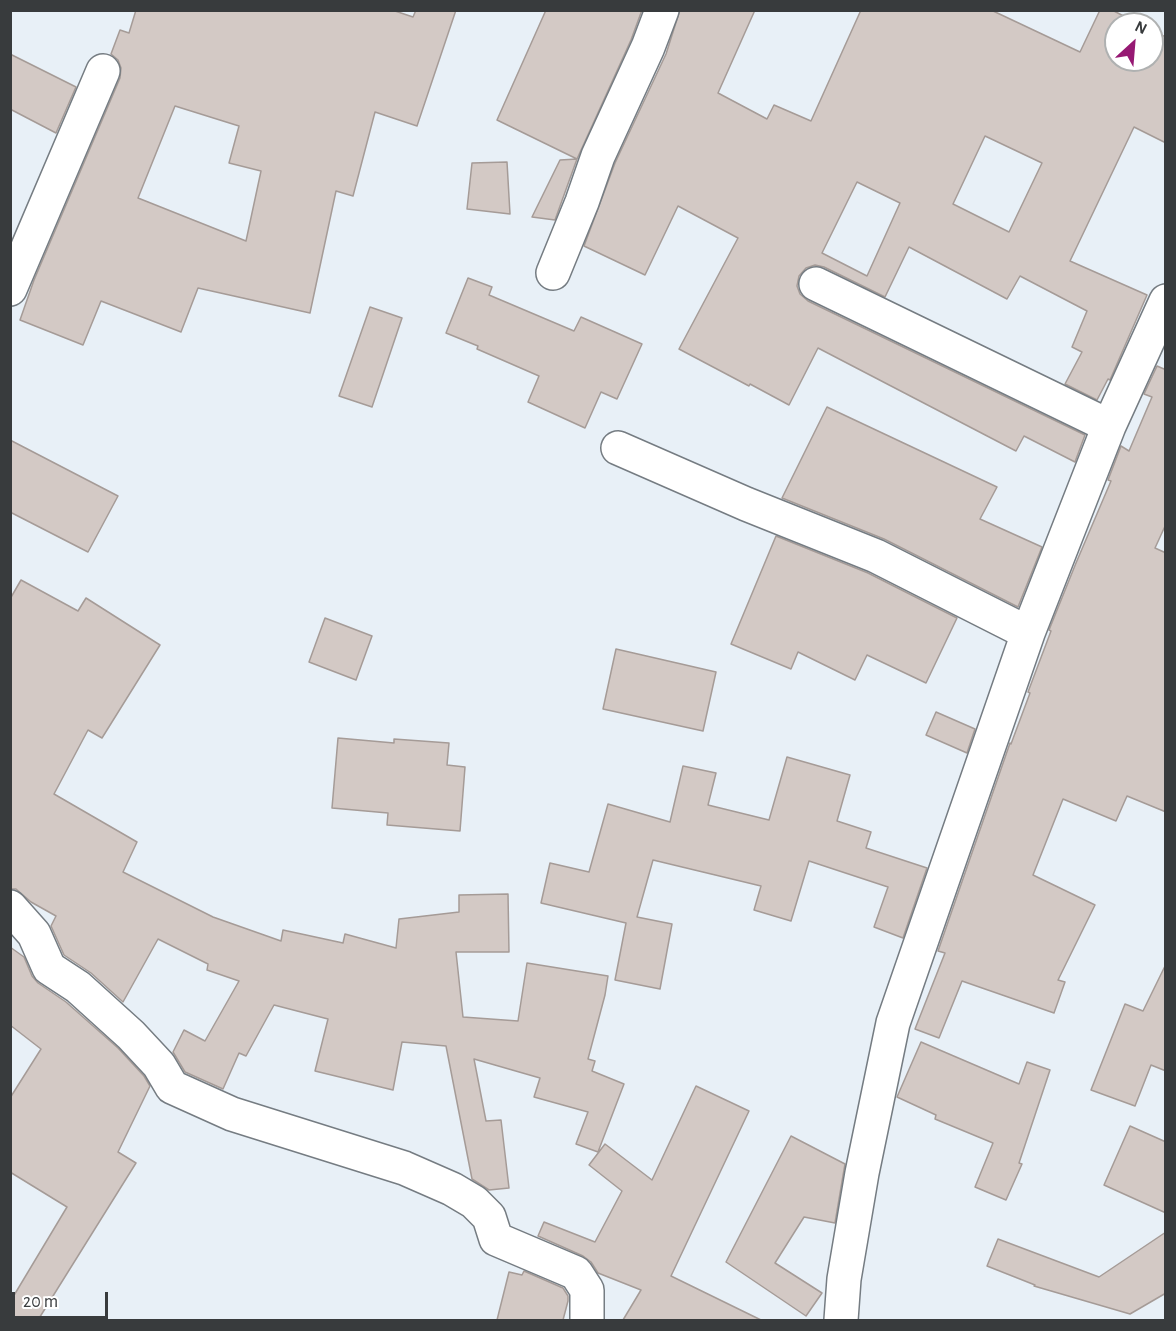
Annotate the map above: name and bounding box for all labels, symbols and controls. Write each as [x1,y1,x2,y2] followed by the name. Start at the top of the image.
[1104,12,1164,72] north arrow
[1133,18,1150,37] text: N
[15,1280,111,1318] scale bar
[23,1293,58,1311] text: 20 m

